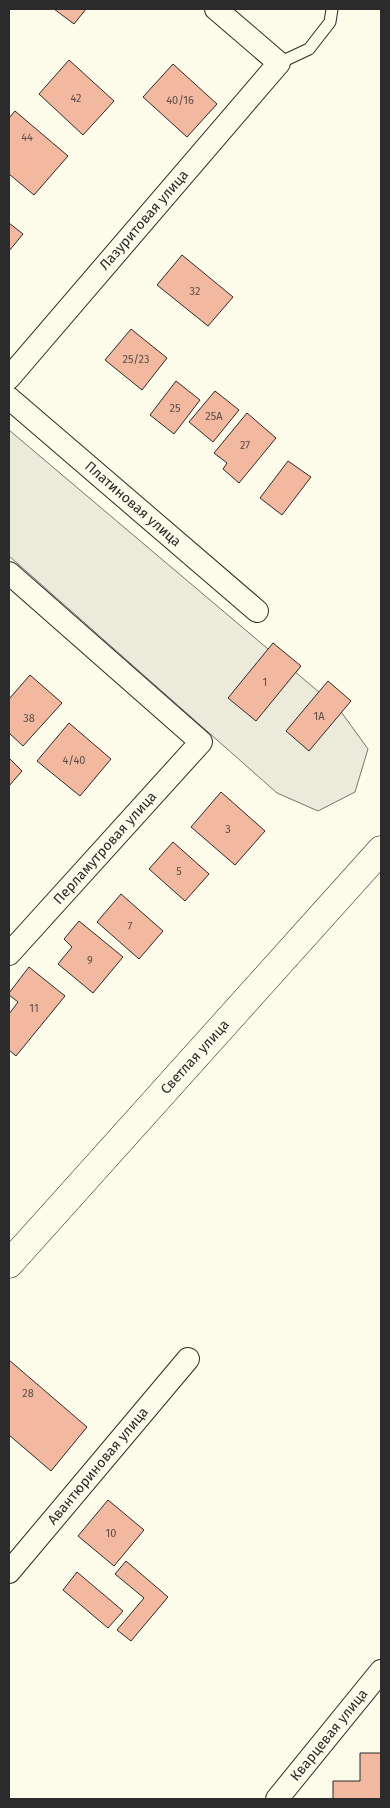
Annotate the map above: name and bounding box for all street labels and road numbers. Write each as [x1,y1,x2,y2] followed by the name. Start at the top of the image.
[96,166,192,274] street label: Лазуритовая улица
[81,458,185,550] street label: Платиновая улица
[50,788,160,908] street label: Перламутровая улица
[157,1016,233,1098] street label: Светлая улица
[44,1404,152,1528] street label: Авантюриновая улица
[287,1686,371,1784] street label: Кварцевая улица

